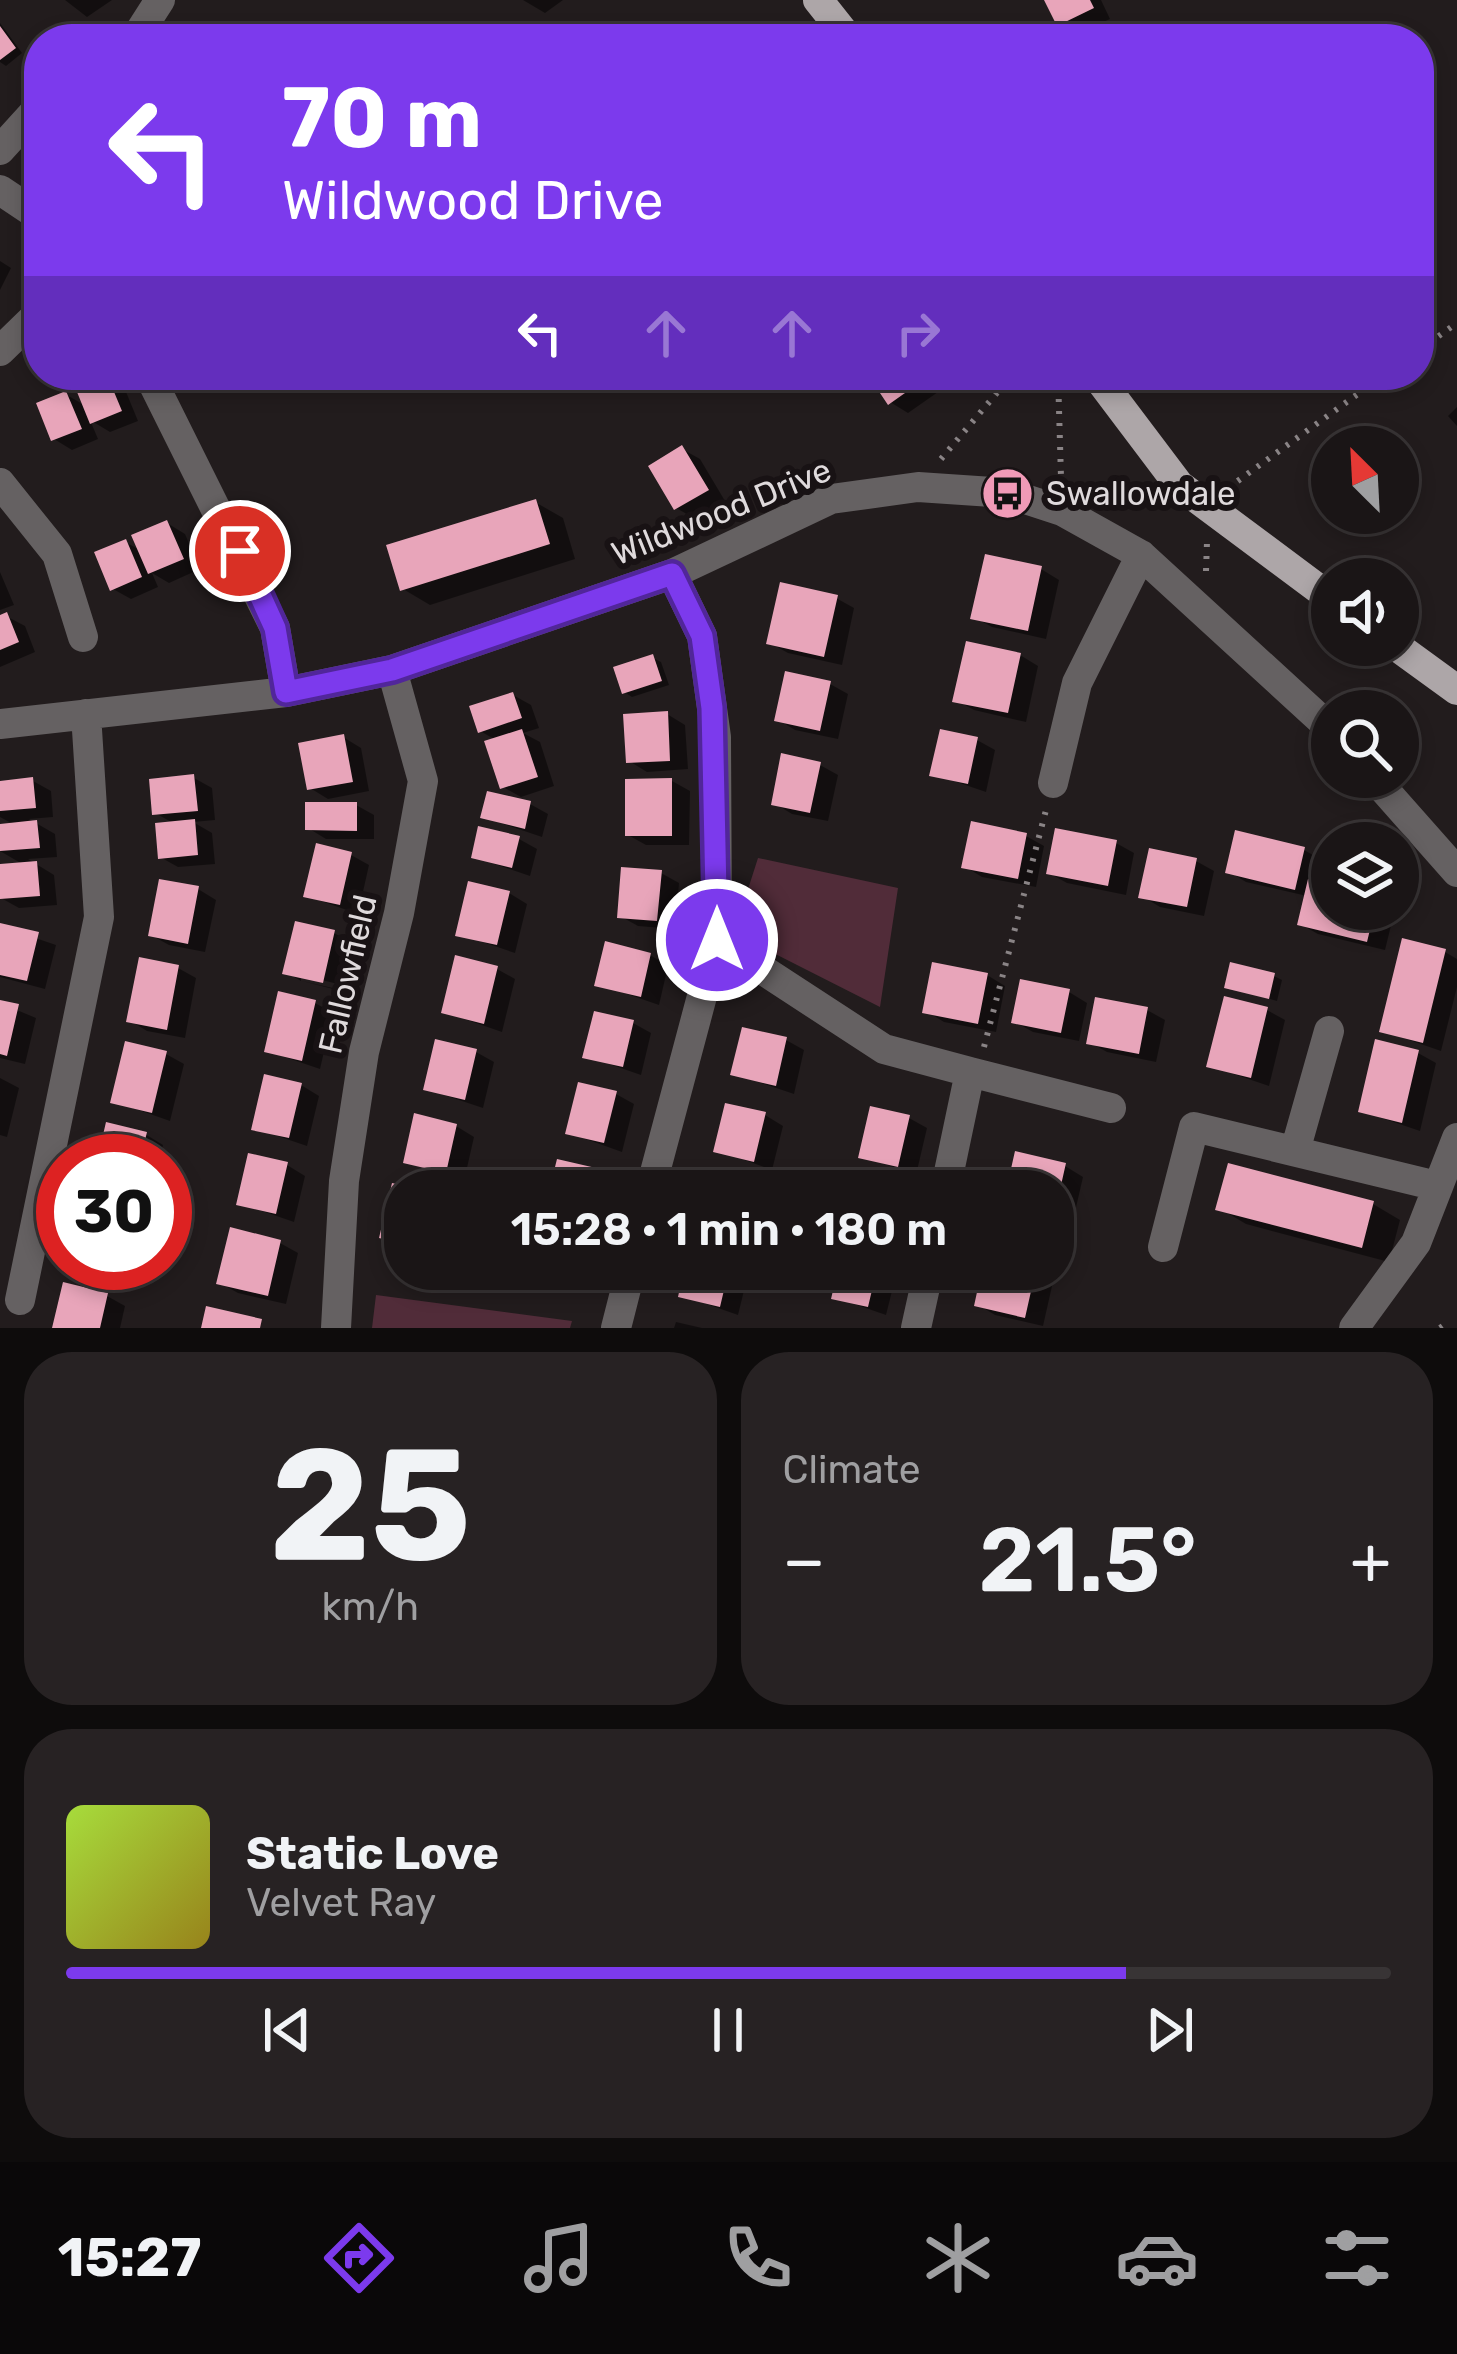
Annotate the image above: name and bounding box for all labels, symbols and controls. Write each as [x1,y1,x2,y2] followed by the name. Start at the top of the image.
[282,68,482,168] text: 70 m
[84,72,240,228] icon: left
[282,169,663,233] text: Wildwood Drive
[507,300,573,366] icon: left
[633,300,699,366] icon: ahead
[759,300,825,366] icon: ahead
[885,300,951,366] icon: right
[1311,426,1419,534] north arrow
[1311,426,1419,930] map controls
[606,450,837,573] street label: Wildwood Drive
[979,465,1035,521] bus stop icon: Swallowdale
[1046,474,1236,513] place label: Swallowdale
[189,500,291,602] pin
[207,518,273,584] icon: arrive
[1311,558,1419,666] button: sound
[1311,690,1419,798] button: search
[1311,822,1419,930] button: layers
[654,877,780,1003] position arrow
[310,891,385,1057] street label: Fallowfield
[36,1134,192,1290] speed limit sign: 30
[511,1203,947,1256] text: 15:28 · 1 min · 180 m
[269,1413,471,1598] text: 25
[783,1447,921,1493] text: Climate
[978,1507,1197,1614] text: 21.5°
[783,1521,825,1600] text: −
[1350,1521,1391,1600] text: +
[322,1584,419,1630] text: km/h
[246,1827,499,1880] text: Static Love
[246,1880,436,1926] text: Velvet Ray
[254,1997,320,2063] icon: previous
[695,1997,761,2063] icon: pause
[1137,1997,1203,2063] icon: next
[317,2216,401,2300] icon: directions
[517,2216,601,2300] icon: music
[716,2216,800,2300] icon: phone
[916,2216,1000,2300] icon: climate
[1115,2216,1199,2300] icon: car
[1315,2216,1399,2300] icon: filters
[58,2226,201,2290] text: 15:27

